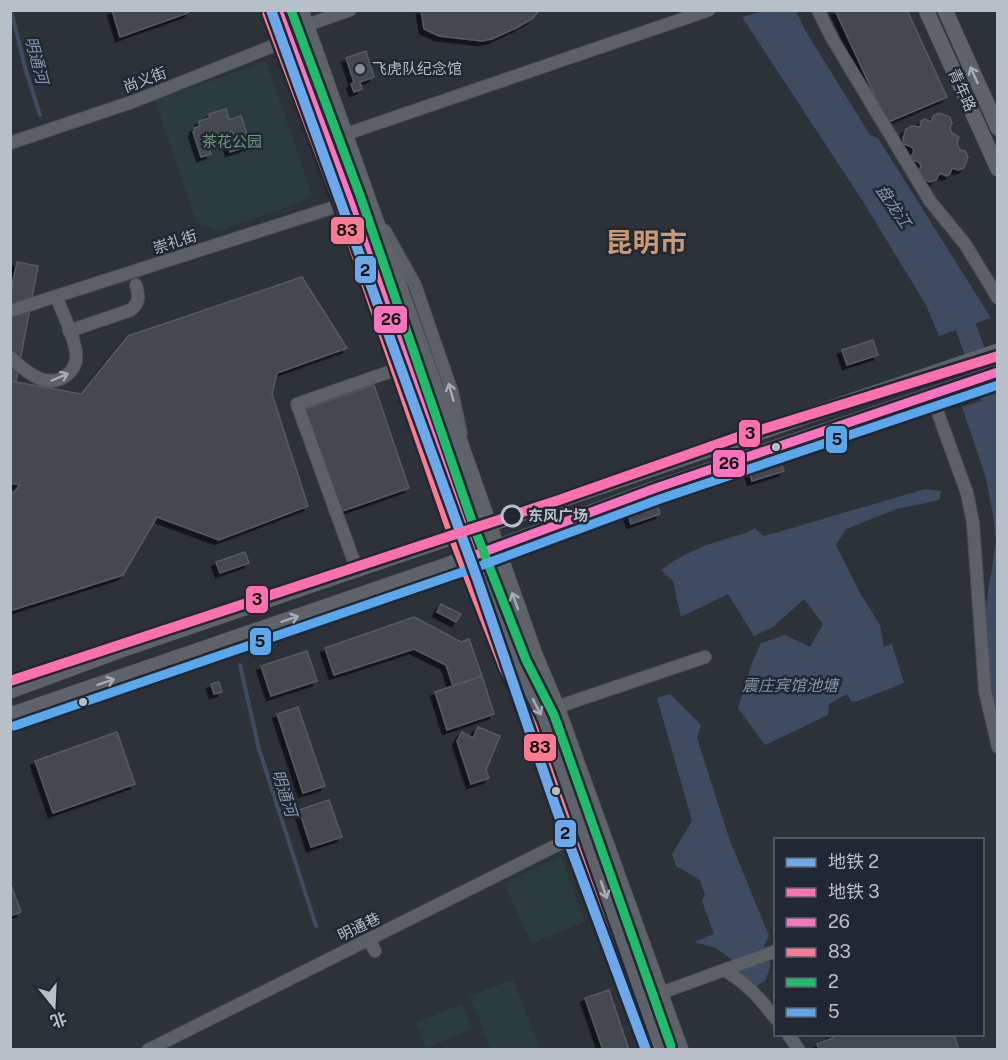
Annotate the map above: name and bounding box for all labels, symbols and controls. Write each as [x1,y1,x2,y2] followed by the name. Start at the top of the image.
[21,34,53,89] water label: 明通河
[372,60,462,77] place label: 飞虎队纪念馆
[353,62,367,76] marker: 飞虎队纪念馆
[121,64,169,96] street label: 尚义街
[946,66,979,114] street label: 青年路
[967,66,979,84] one-way arrow
[202,133,262,150] park label: 茶花公园
[872,181,916,233] water label: 盘龙江
[330,216,365,245] line badge: 83
[336,221,358,240] text: 83
[151,226,199,257] street label: 崇礼街
[606,226,687,258] district label: 昆明市
[354,255,377,284] line badge: 2
[360,261,370,280] text: 2
[373,305,408,334] line badge: 26
[381,310,401,329] text: 26
[51,371,69,382] one-way arrow
[445,383,457,402] one-way arrow
[738,419,761,448] line badge: 3
[745,424,755,443] text: 3
[825,425,848,454] line badge: 5
[832,430,843,449] text: 5
[770,441,782,453] unlabelled marker
[712,449,746,478] line badge: 26
[719,454,739,473] text: 26
[501,505,523,527] marker: 东风广场
[528,507,588,524] place label: 东风广场
[245,585,269,614] line badge: 3
[252,590,262,609] text: 3
[509,592,520,611] one-way arrow
[280,613,299,624] one-way arrow
[249,627,272,656] line badge: 5
[255,632,266,651] text: 5
[96,676,114,687] one-way arrow
[742,676,841,695] water label: 震庄宾馆池塘
[77,696,89,708] unlabelled marker
[531,698,543,716] one-way arrow
[523,733,557,762] line badge: 83
[529,738,551,757] text: 83
[268,767,302,822] water label: 明通河
[550,785,562,797] unlabelled marker
[554,819,577,848] line badge: 2
[560,824,570,843] text: 2
[774,838,984,1036] legend
[828,851,879,872] text: 地铁 2
[599,880,610,899] one-way arrow
[828,881,880,902] text: 地铁 3
[335,909,383,944] street label: 明通巷
[828,911,850,932] text: 26
[828,941,851,962] text: 83
[828,971,839,992] text: 2
[24,976,84,1036] north arrow
[828,1001,840,1022] text: 5
[48,1008,69,1031] text: 北

